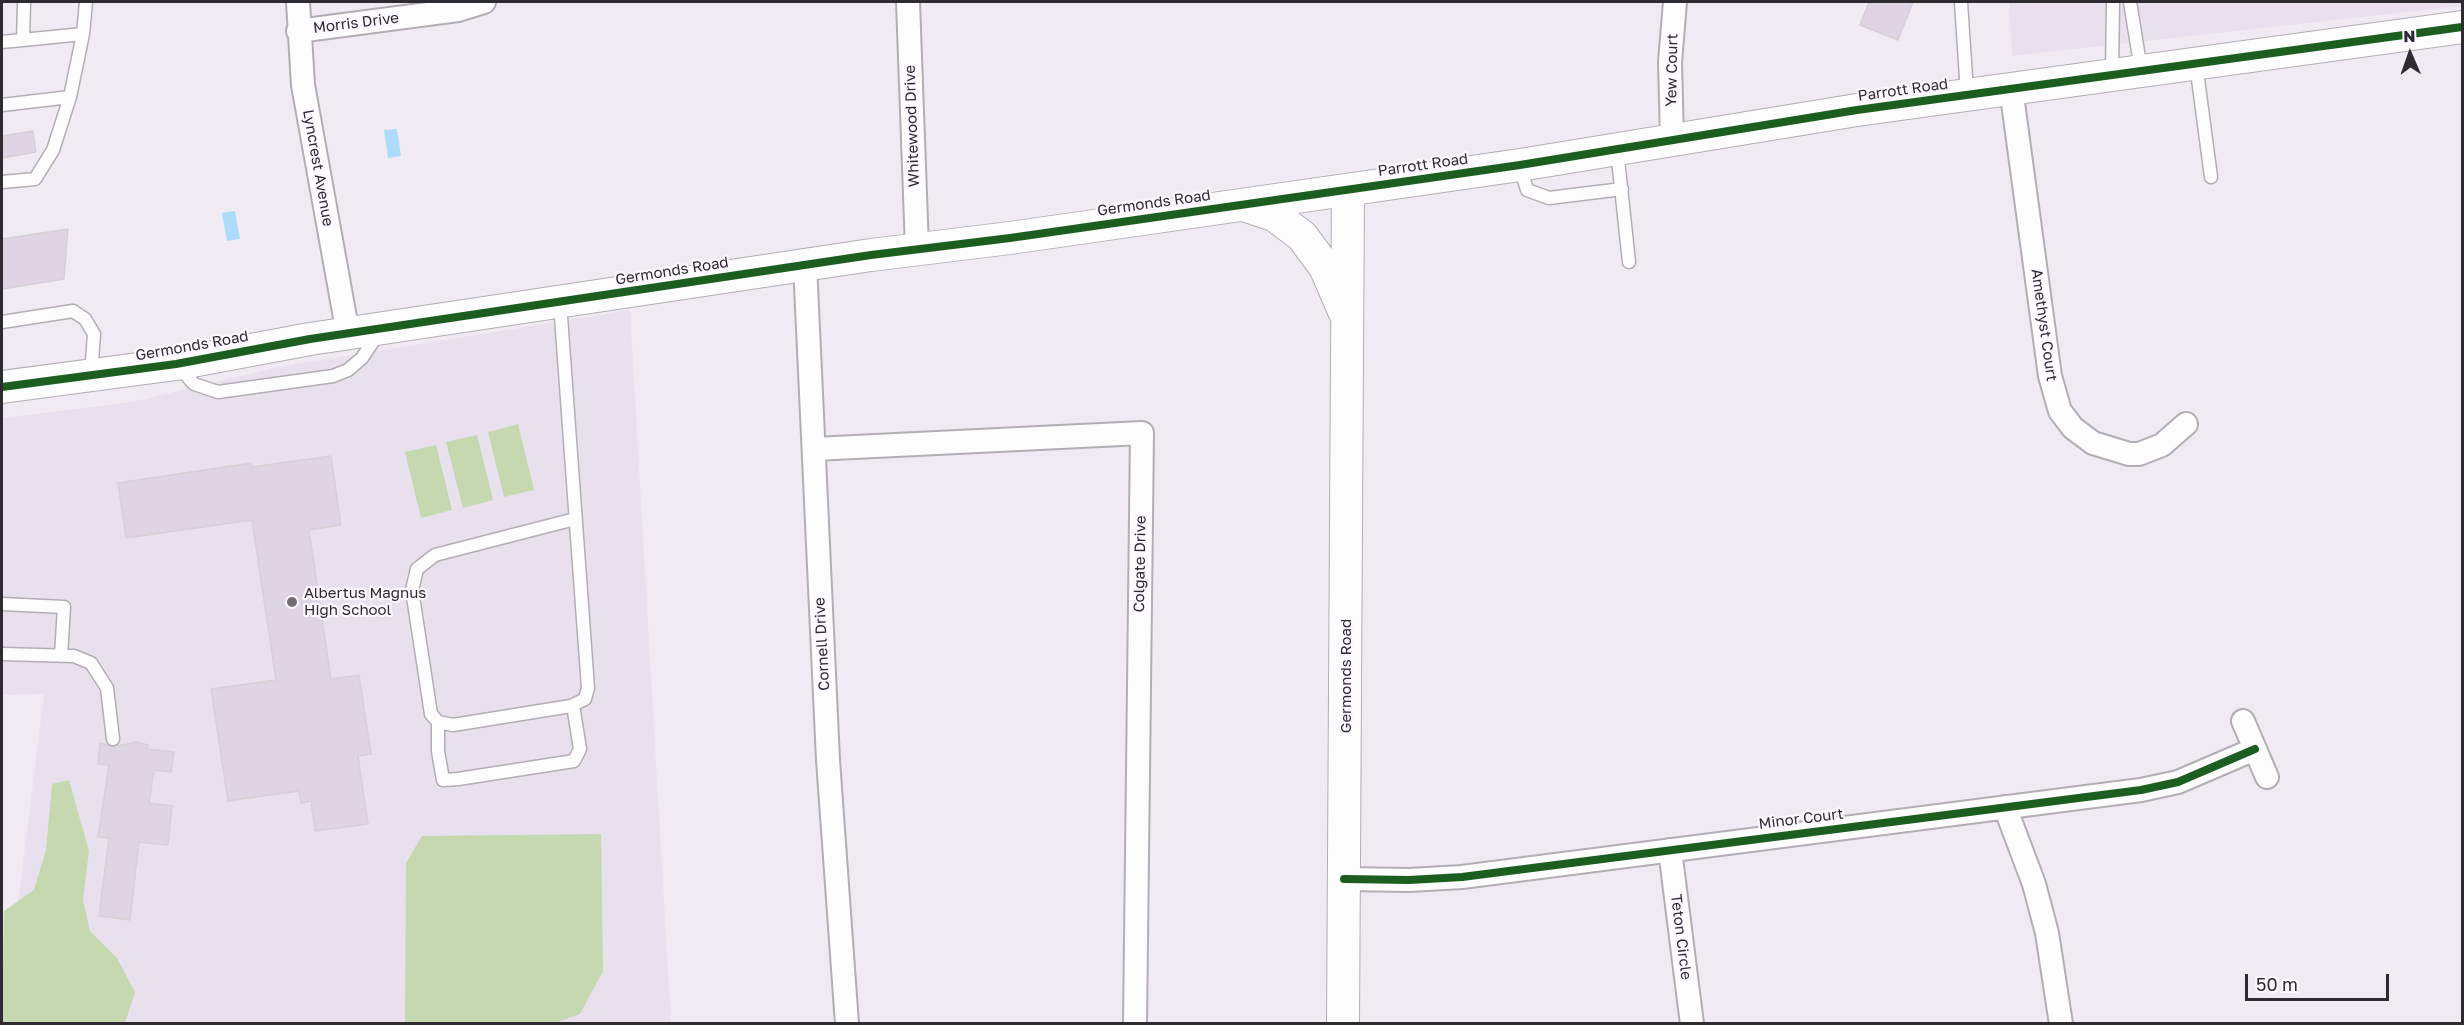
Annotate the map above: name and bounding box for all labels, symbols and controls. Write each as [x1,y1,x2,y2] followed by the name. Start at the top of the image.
[312,9,400,37] street label: Morris Drive
[2380,24,2440,84] north arrow
[2403,26,2416,46] text: N
[1662,33,1682,107] street label: Yew Court
[901,65,923,187] street label: Whitewood Drive
[1857,75,1949,105] street label: Parrott Road
[299,108,337,228] street label: Lyncrest Avenue
[1377,150,1469,180] street label: Parrott Road
[1096,186,1212,220] street label: Germonds Road
[614,253,730,289] street label: Germonds Road
[2027,268,2061,382] street label: Amethyst Court
[134,327,250,365] street label: Germonds Road
[1130,515,1150,613] street label: Colgate Drive
[304,584,426,619] place label: Albertus Magnus High School
[285,595,299,609] marker: Albertus Magnus High School
[811,597,833,691] street label: Cornell Drive
[1337,619,1355,733] street label: Germonds Road
[1758,805,1844,833] street label: Minor Court
[1667,893,1695,981] street label: Teton Circle
[2248,962,2392,1000] scale bar
[2256,973,2298,995] text: 50 m

